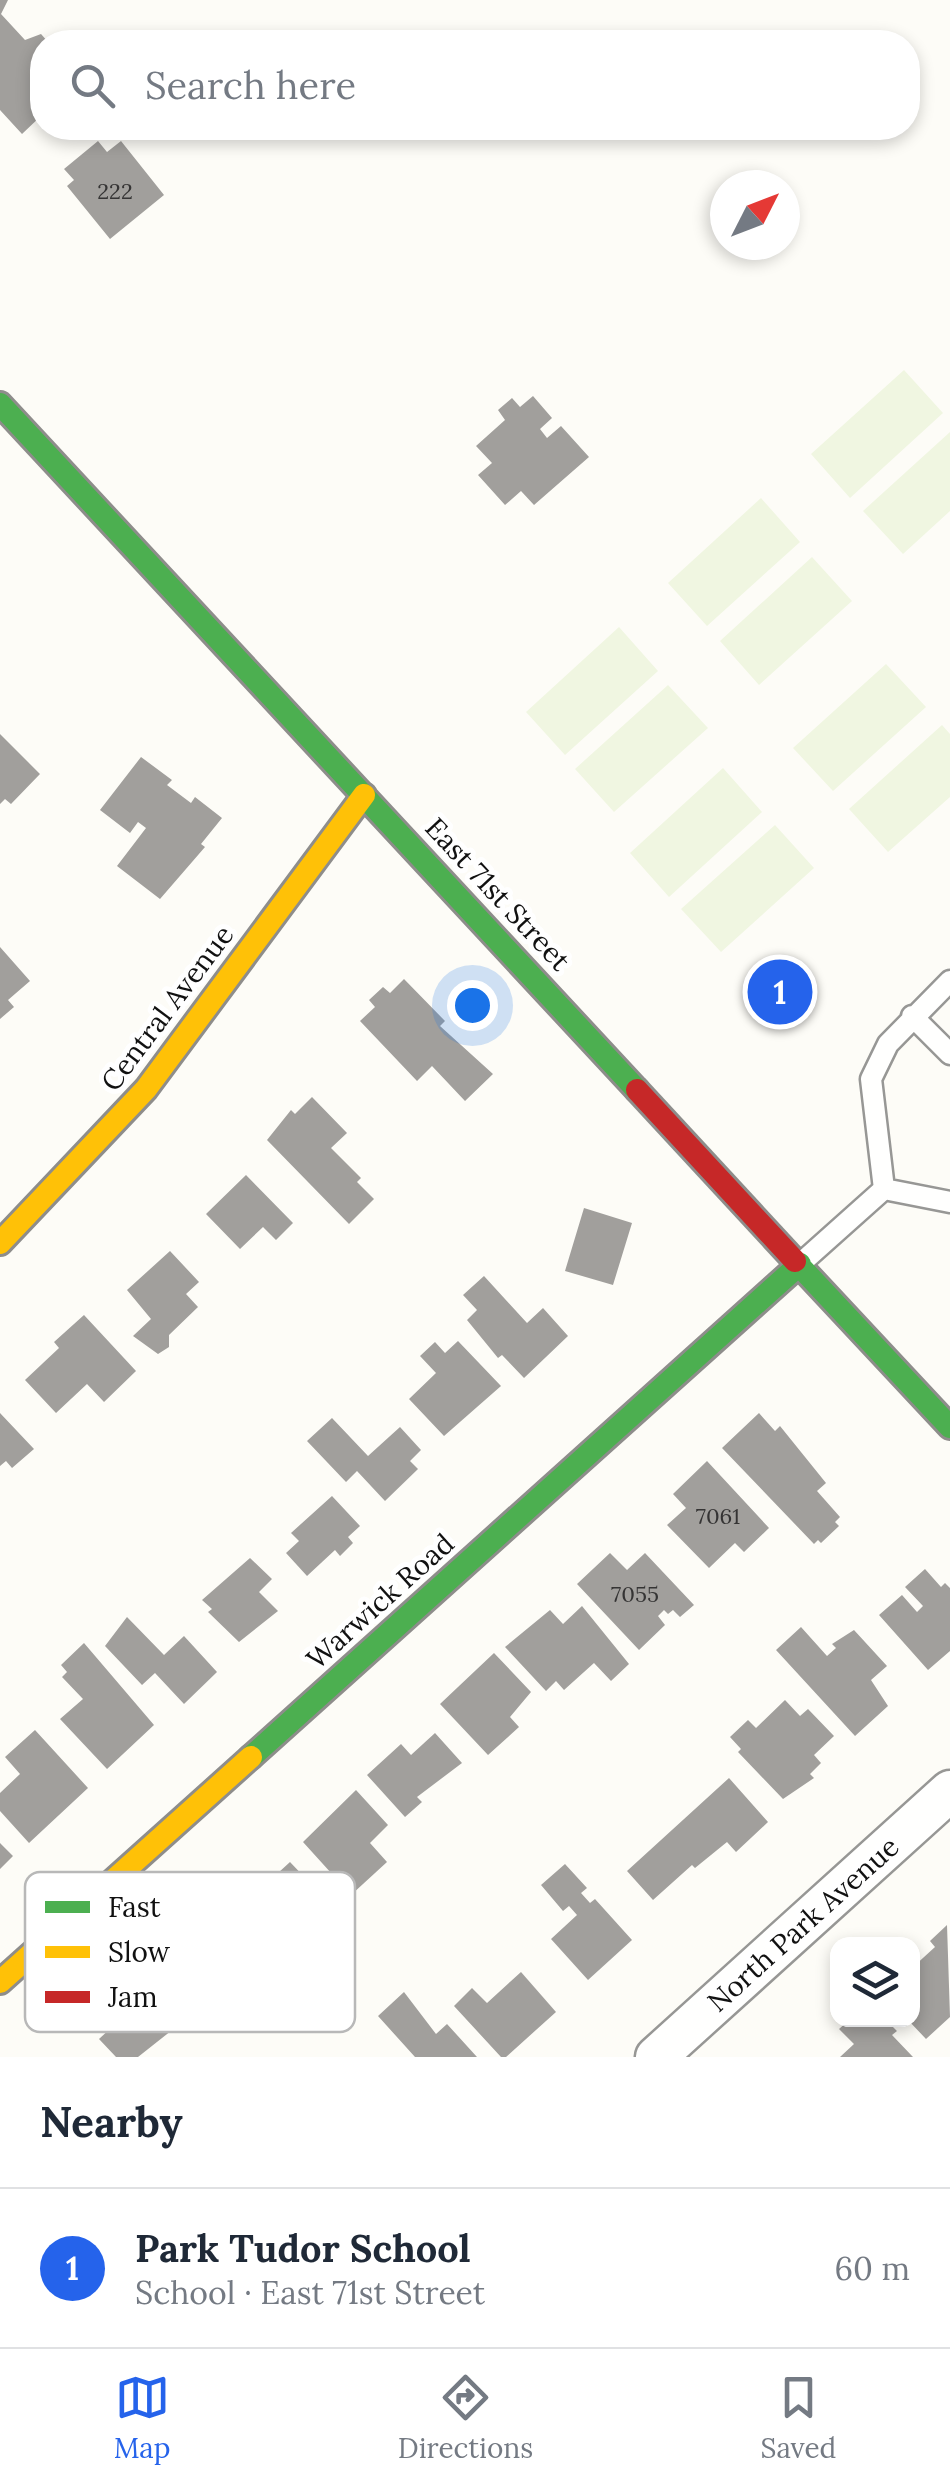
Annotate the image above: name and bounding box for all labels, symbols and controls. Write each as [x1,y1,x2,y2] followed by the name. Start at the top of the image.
[30,30,920,140] search box
[65,58,120,113] icon: search
[145,61,356,109] text: Search here
[710,170,800,260] north arrow
[97,177,133,205] house number: 222
[418,810,578,978] street label: East 71st Street
[93,918,241,1098] street label: Central Avenue
[748,954,812,1030] pin: 1
[447,980,498,1031] your location
[696,1502,740,1530] house number: 7061
[299,1525,461,1677] street label: Warwick Road
[611,1580,659,1608] house number: 7055
[700,1829,906,2019] street label: North Park Avenue
[25,1872,355,2032] legend
[108,1889,161,1925] text: Fast
[108,1934,171,1970] text: Slow
[830,1937,920,2027] map controls
[830,1937,920,2027] button: layers
[107,1979,158,2015] text: Jam
[40,2095,183,2149] text: Nearby
[135,2224,471,2272] text: Park Tudor School
[66,2248,79,2289] text: 1
[835,2248,910,2289] text: 60 m
[135,2272,485,2313] text: School · East 71st Street
[114,2370,171,2466] tab: Map
[398,2370,533,2466] tab: Directions
[761,2370,836,2466] tab: Saved

